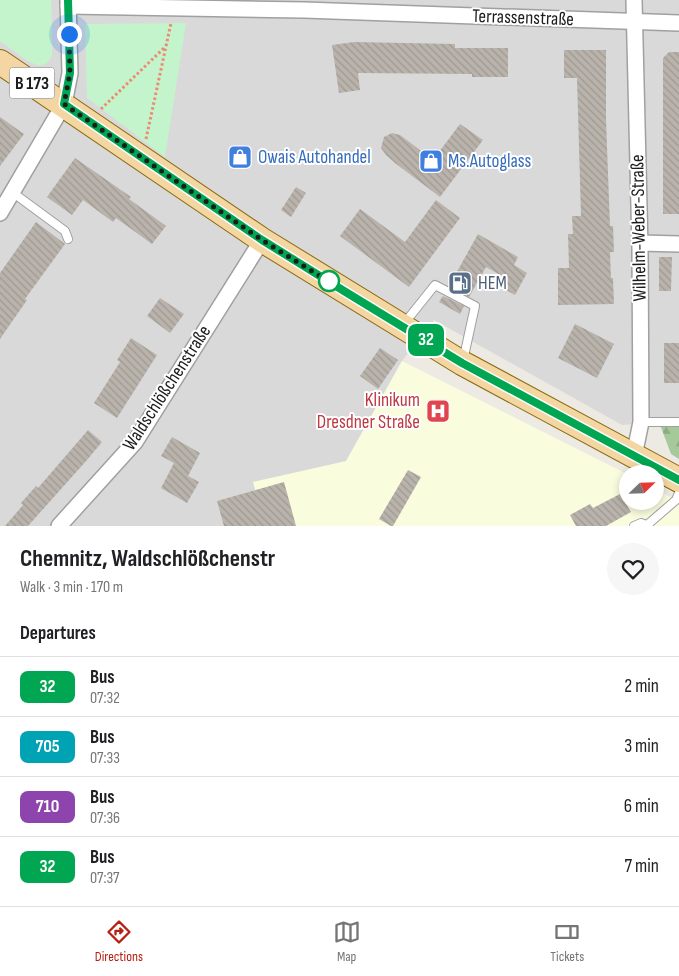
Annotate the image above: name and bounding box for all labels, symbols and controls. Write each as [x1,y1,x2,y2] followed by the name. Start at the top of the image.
[472,5,574,31] street label: Terrassenstraße
[57,22,82,47] your location
[10,68,54,99] road number: B 173
[227,144,253,170] shop icon: Owais Autohandel
[258,146,371,169] place label: Owais Autohandel
[418,148,444,174] shop icon: Ms.Autoglass
[448,150,531,173] place label: Ms.Autoglass
[626,154,652,302] street label: Wilhelm-Weber-Straße
[318,270,340,292] unlabelled marker
[447,270,473,296] fuel station icon: HEM
[478,272,507,295] place label: HEM
[118,321,216,455] street label: Waldschlößchenstraße
[404,324,448,356] line badge: 32
[418,329,434,350] text: 32
[317,389,420,434] place label: Klinikum Dresdner Straße
[425,398,451,424] hospital icon: Klinikum Dresdner Straße
[619,465,664,510] north arrow
[619,465,664,510] map controls
[607,543,659,595] button: heart
[20,544,275,573] text: Chemnitz, Waldschlößchenstr
[20,578,123,597] text: Walk · 3 min · 170 m
[20,622,96,645] text: Departures
[90,666,115,689] text: Bus
[624,675,659,698] text: 2 min
[40,676,55,697] text: 32
[90,689,120,708] text: 07:32
[90,726,115,749] text: Bus
[624,735,659,758] text: 3 min
[35,736,60,757] text: 705
[90,749,120,768] text: 07:33
[90,786,115,809] text: Bus
[624,795,659,818] text: 6 min
[36,796,59,817] text: 710
[90,809,120,828] text: 07:36
[90,846,115,869] text: Bus
[625,855,659,878] text: 7 min
[40,856,55,877] text: 32
[90,869,120,888] text: 07:37
[95,918,143,965] tab: Directions
[333,918,361,965] tab: Map
[550,918,584,965] tab: Tickets

